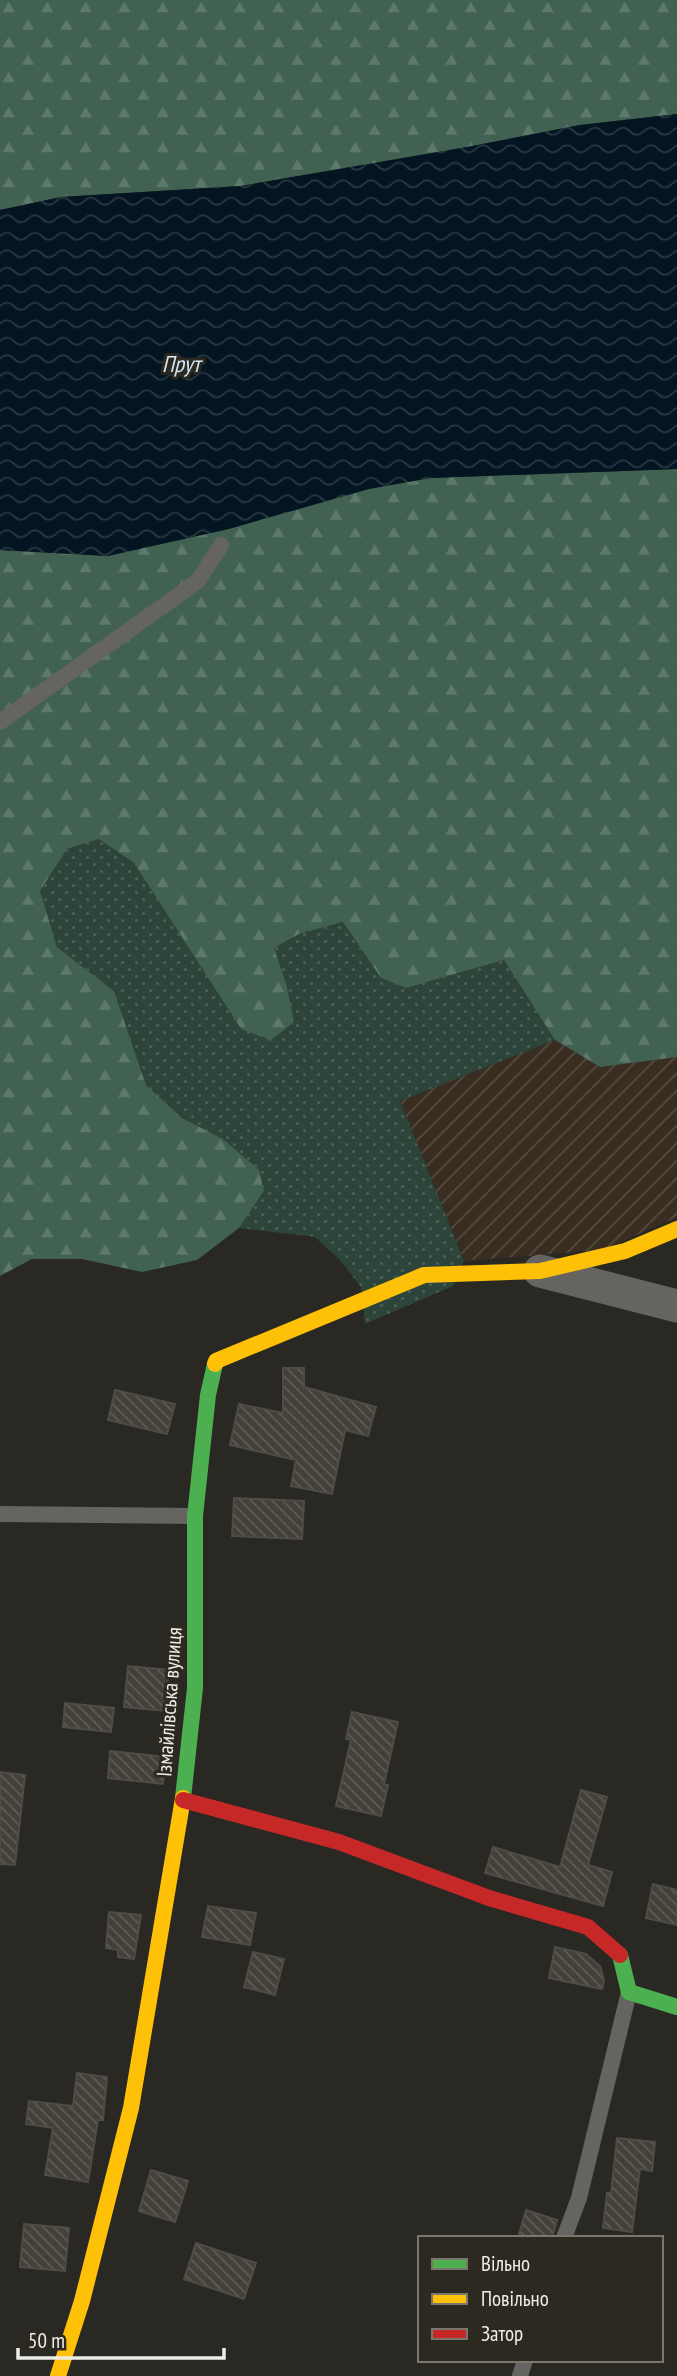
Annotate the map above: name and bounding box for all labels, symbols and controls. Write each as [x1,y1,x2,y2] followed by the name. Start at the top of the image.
[162,349,204,378] water label: Прут
[150,1626,188,1778] street label: Ізмайлівська вулиця
[418,2236,663,2362] legend
[481,2250,530,2277] text: Вільно
[481,2285,549,2312] text: Повільно
[18,2316,224,2360] scale bar
[481,2320,523,2347] text: Затор
[28,2327,65,2354] text: 50 m

